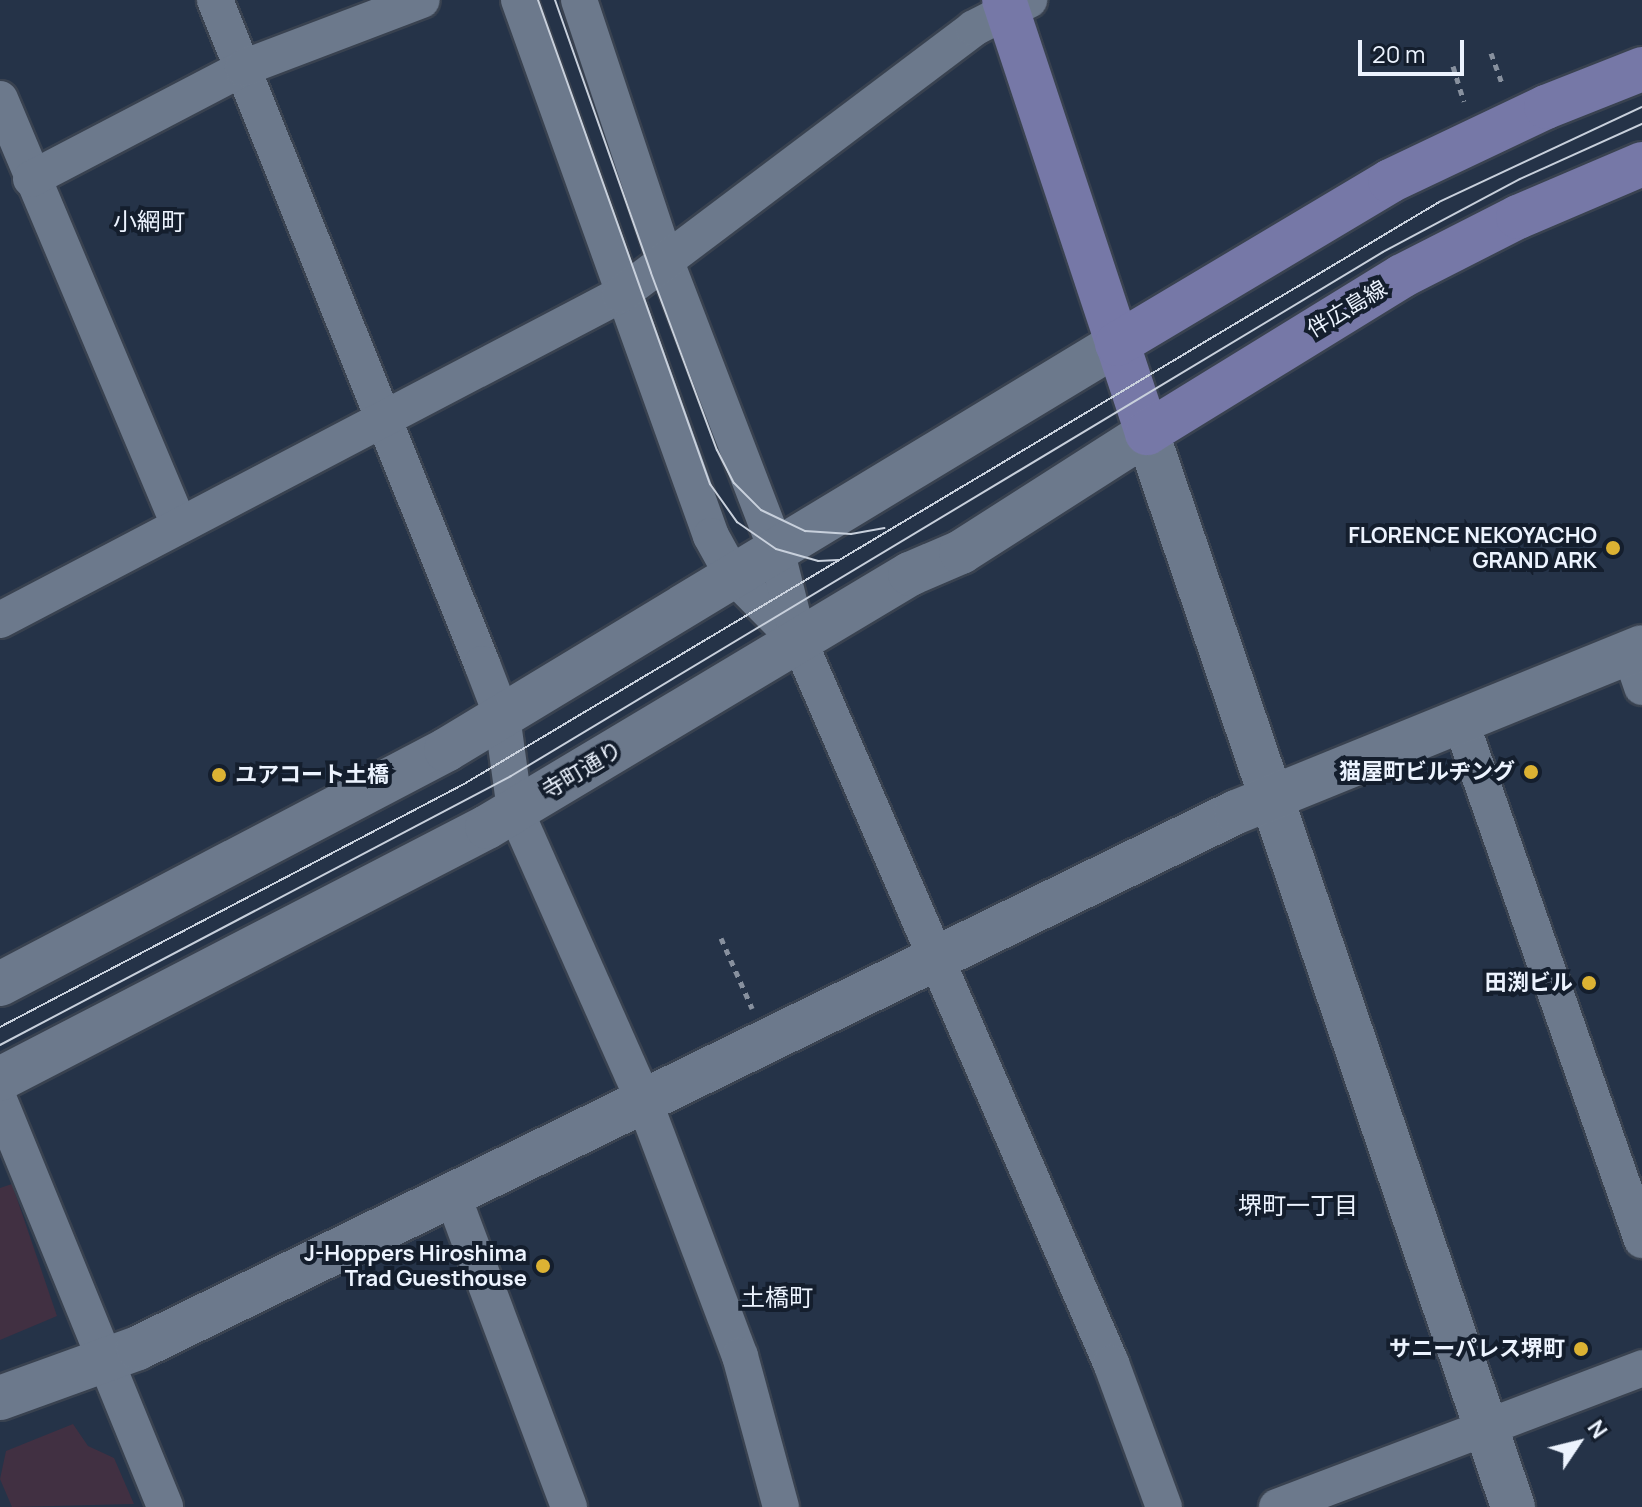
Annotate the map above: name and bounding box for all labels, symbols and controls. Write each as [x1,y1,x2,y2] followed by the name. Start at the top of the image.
[1362,24,1468,74] scale bar
[1372,37,1425,70] text: 20 m
[113,207,185,235] district label: 小網町
[1302,275,1392,343] street label: 伴広島線
[1348,522,1597,574] place label: FLORENCE NEKOYACHO GRAND ARK
[1604,539,1622,557] marker: FLORENCE NEKOYACHO GRAND ARK
[537,736,627,804] street label: 寺町通り
[1339,759,1515,785] place label: 猫屋町ビルヂング
[235,762,389,788] place label: ユアコート土橋
[1522,763,1540,781] marker: 猫屋町ビルヂング
[210,766,228,784] marker: ユアコート土橋
[1485,970,1573,996] place label: 田渕ビル
[1580,974,1598,992] marker: 田渕ビル
[1238,1191,1358,1219] district label: 堺町一丁目
[304,1240,527,1292] place label: J-Hoppers Hiroshima Trad Guesthouse
[534,1257,552,1275] marker: J-Hoppers Hiroshima Trad Guesthouse
[741,1283,813,1311] district label: 土橋町
[1389,1336,1565,1362] place label: サニーパレス堺町
[1572,1340,1590,1358] marker: サニーパレス堺町
[1538,1403,1618,1483] north arrow
[1581,1414,1614,1444] text: N

